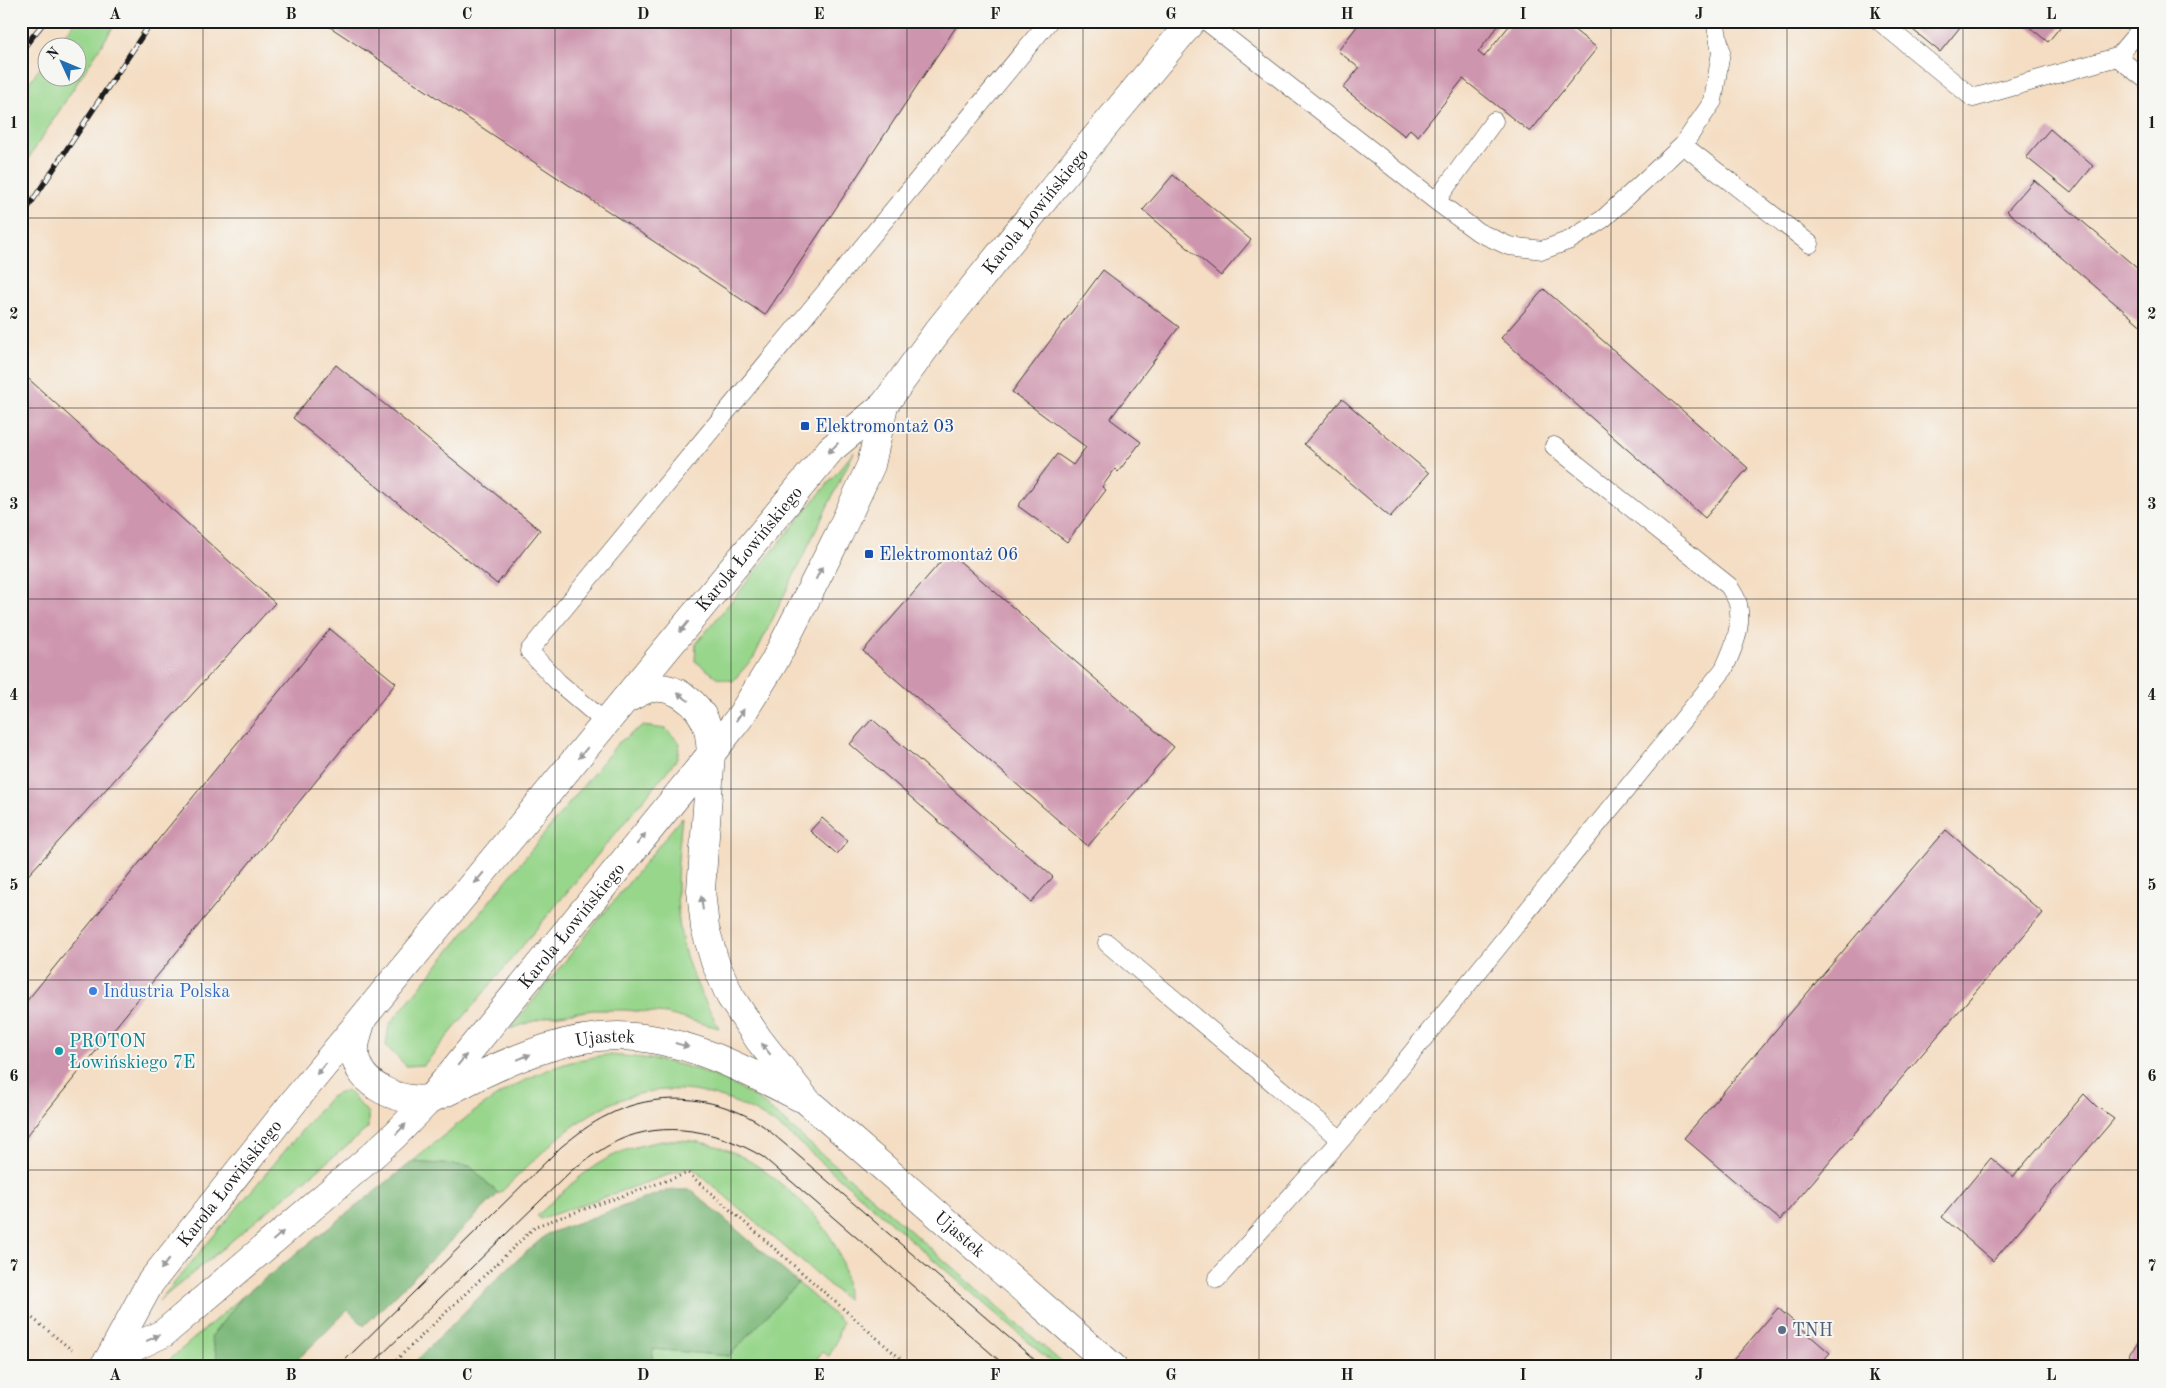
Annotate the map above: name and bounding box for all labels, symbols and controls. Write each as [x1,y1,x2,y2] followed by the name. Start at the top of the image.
[109,7,121,23] text: A
[285,7,297,23] text: B
[462,7,472,23] text: C
[637,7,649,23] text: D
[813,7,825,23] text: E
[990,7,1001,23] text: F
[1165,7,1177,23] text: G
[1340,7,1354,23] text: H
[1519,7,1527,23] text: I
[1695,7,1704,23] text: J
[1869,7,1881,23] text: K
[2046,7,2057,23] text: L
[38,38,88,88] north arrow
[45,45,62,62] text: N
[9,116,19,132] text: 1
[2147,116,2157,132] text: 1
[980,145,1092,278] street label: Karola Łowińskiego
[9,307,19,323] text: 2
[2147,307,2157,323] text: 2
[815,418,955,436] place label: Elektromontaż 03
[799,420,811,432] marker: Elektromontaż 03
[827,442,839,454] one-way arrow
[693,483,806,615] street label: Karola Łowińskiego
[9,497,19,513] text: 3
[2147,497,2157,513] text: 3
[879,546,1019,564] place label: Elektromontaż 06
[863,548,875,560] marker: Elektromontaż 06
[815,566,823,580] one-way arrow
[679,620,690,633] one-way arrow
[9,688,19,704] text: 4
[2147,688,2157,704] text: 4
[676,692,690,702] one-way arrow
[735,708,745,722] one-way arrow
[577,746,588,759] one-way arrow
[636,833,647,846] one-way arrow
[516,860,628,993] street label: Karola Łowińskiego
[474,872,485,884] one-way arrow
[9,878,19,894] text: 5
[2147,878,2157,894] text: 5
[698,895,706,911] one-way arrow
[103,983,230,1001] place label: Industria Polska
[87,985,99,997] marker: Industria Polska
[574,1028,636,1050] street label: Ujastek
[69,1033,196,1072] place label: PROTON Łowińskiego 7E
[675,1042,690,1050] one-way arrow
[761,1043,772,1056] one-way arrow
[53,1045,65,1057] marker: PROTON Łowińskiego 7E
[517,1053,532,1061] one-way arrow
[456,1054,467,1067] one-way arrow
[315,1062,326,1075] one-way arrow
[9,1069,19,1085] text: 6
[2147,1069,2157,1085] text: 6
[174,1117,286,1250] street label: Karola Łowińskiego
[395,1123,407,1135] one-way arrow
[931,1208,988,1261] street label: Ujastek
[272,1230,285,1241] one-way arrow
[160,1258,171,1271] one-way arrow
[9,1259,19,1275] text: 7
[2147,1259,2157,1275] text: 7
[1792,1322,1833,1340] place label: TNH
[1776,1324,1788,1336] marker: TNH
[146,1334,160,1342] one-way arrow
[109,1368,121,1384] text: A
[285,1368,297,1384] text: B
[462,1368,472,1384] text: C
[637,1368,649,1384] text: D
[813,1368,825,1384] text: E
[990,1368,1001,1384] text: F
[1165,1368,1177,1384] text: G
[1340,1368,1354,1384] text: H
[1519,1368,1527,1384] text: I
[1695,1368,1704,1384] text: J
[1869,1368,1881,1384] text: K
[2046,1368,2057,1384] text: L

